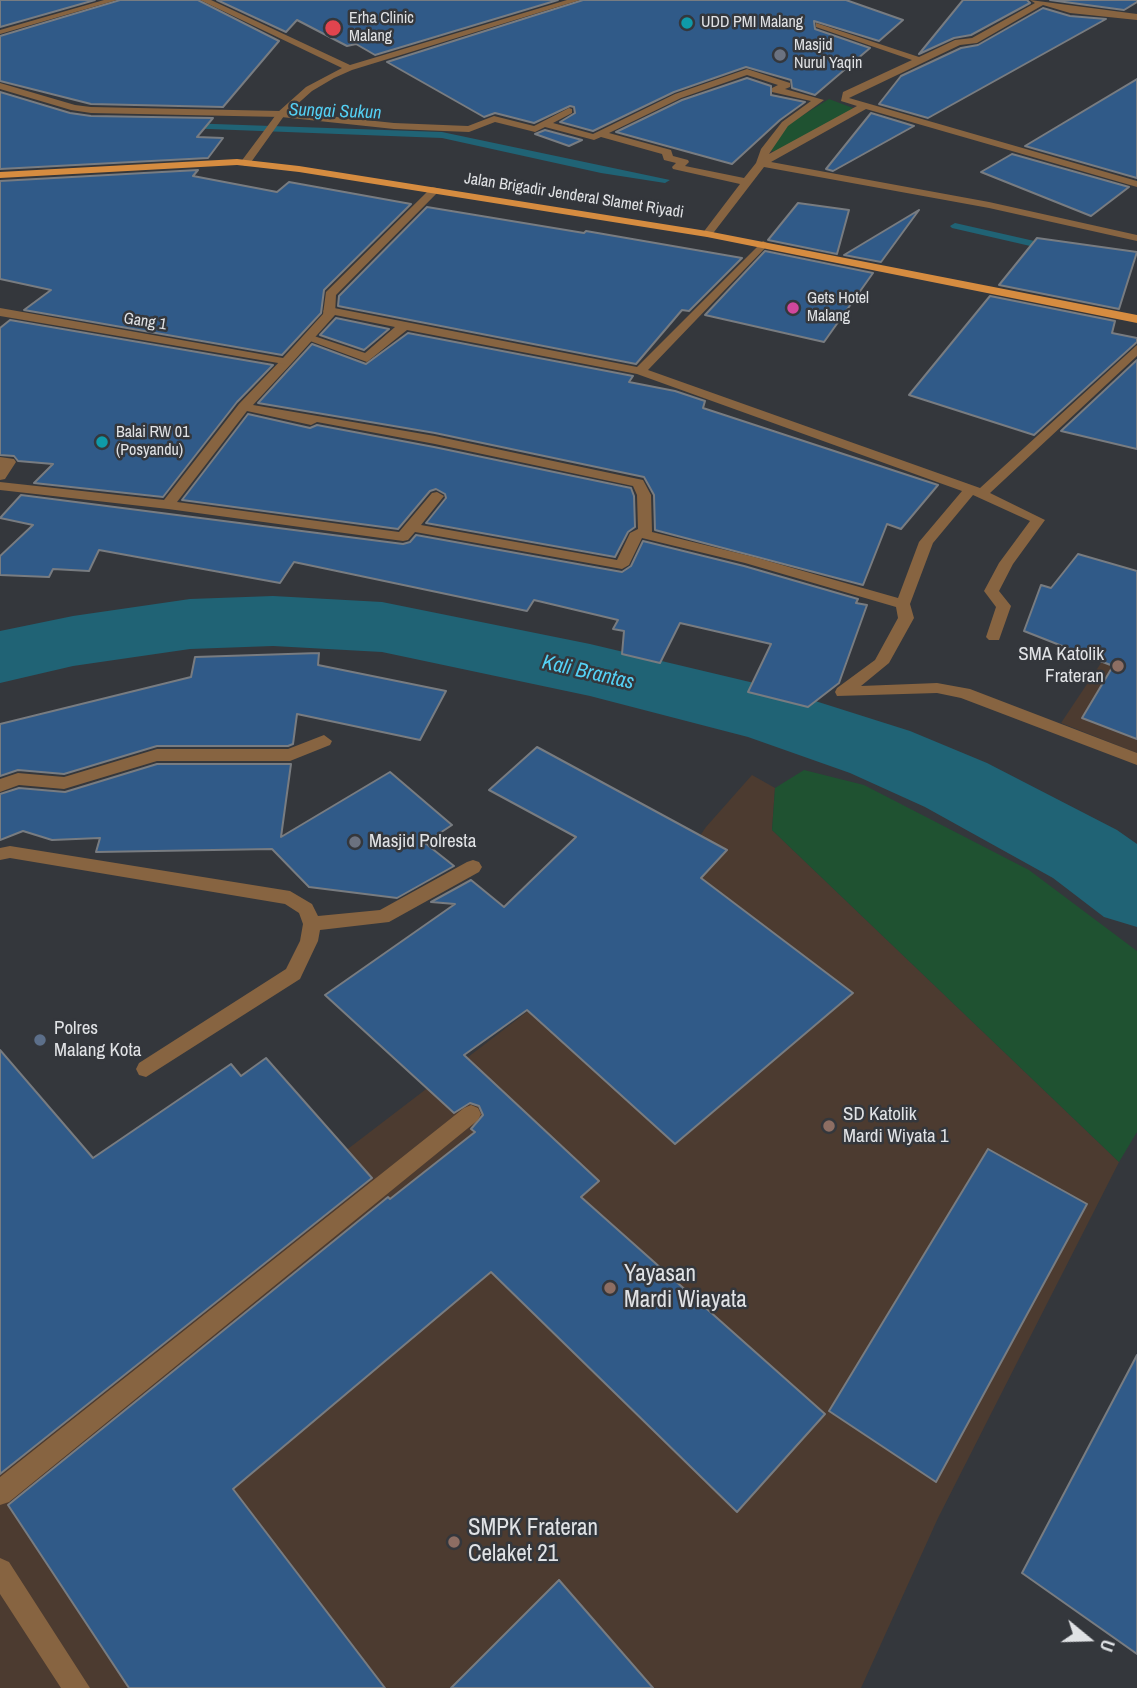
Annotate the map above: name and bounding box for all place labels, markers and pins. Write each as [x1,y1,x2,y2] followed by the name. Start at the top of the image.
[349,9,414,47] place label: Erha Clinic Malang
[701,13,803,33] place label: UDD PMI Malang
[679,15,695,31] marker: UDD PMI Malang
[323,18,343,38] marker: Erha Clinic Malang
[794,36,862,74] place label: Masjid Nurul Yaqin
[772,47,788,63] marker: Masjid Nurul Yaqin
[807,289,869,327] place label: Gets Hotel Malang
[785,300,801,316] marker: Gets Hotel Malang
[116,423,189,461] place label: Balai RW 01 (Posyandu)
[94,434,110,450] marker: Balai RW 01 (Posyandu)
[1018,644,1104,688] place label: SMA Katolik Frateran
[1110,658,1126,674] marker: SMA Katolik Frateran
[369,831,476,853] place label: Masjid Polresta
[347,834,363,850] marker: Masjid Polresta
[54,1018,141,1062] place label: Polres Malang Kota
[32,1032,48,1048] marker: Polres Malang Kota
[843,1104,949,1148] place label: SD Katolik Mardi Wiyata 1
[821,1118,837,1134] marker: SD Katolik Mardi Wiyata 1
[624,1261,747,1315] place label: Yayasan Mardi Wiayata
[602,1280,618,1296] marker: Yayasan Mardi Wiayata
[468,1515,598,1569] place label: SMPK Frateran Celaket 21
[446,1534,462,1550] marker: SMPK Frateran Celaket 21

